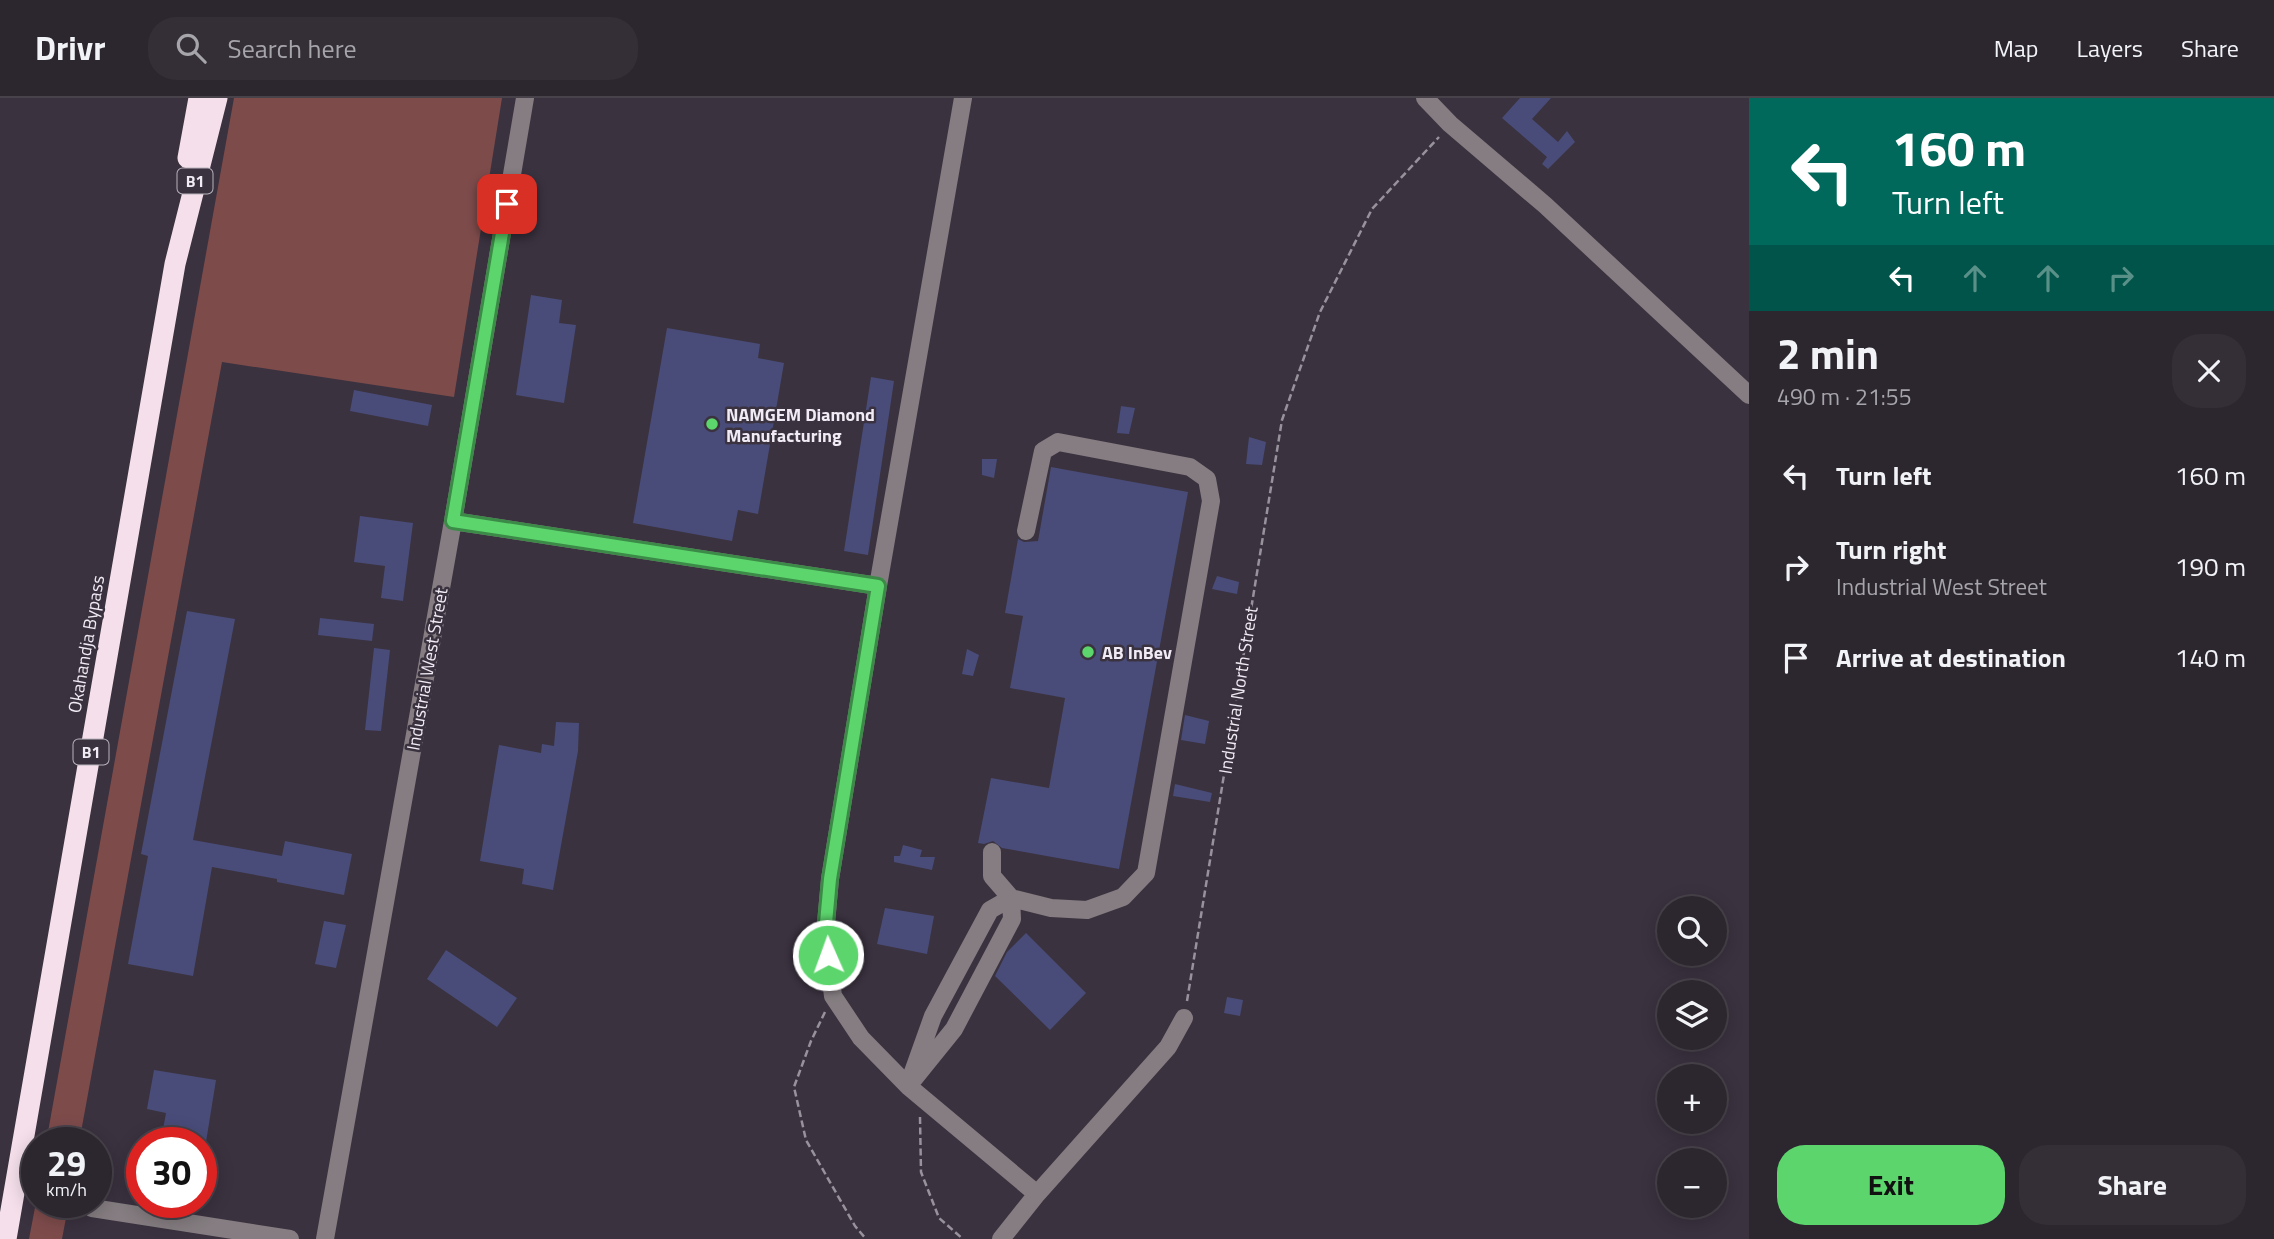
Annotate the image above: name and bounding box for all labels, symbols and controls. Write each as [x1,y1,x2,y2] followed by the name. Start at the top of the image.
[148,17,638,80] search box
[35,23,106,73] text: Drivr
[172,29,210,67] icon: search
[228,29,357,68] text: Search here
[1994,30,2039,66] text: Map
[2077,30,2143,66] text: Layers
[2181,30,2239,66] text: Share
[1892,110,2026,185] text: 160 m
[1777,126,1868,217] icon: left
[178,169,212,194] road number: B1
[477,174,537,234] pin
[1892,178,2004,226] text: Turn left
[488,185,526,223] icon: arrive
[1883,259,1921,297] icon: left
[1956,259,1994,297] icon: ahead
[2029,259,2067,297] icon: ahead
[2102,259,2140,297] icon: right
[1777,321,1879,385] text: 2 min
[2172,334,2246,408] button: close
[1777,379,1912,414] text: 490 m · 21:55
[726,401,875,449] place label: NAMGEM Diamond Manufacturing
[704,416,720,432] marker: NAMGEM Diamond Manufacturing
[1836,456,1931,495] text: Turn left
[2175,456,2246,495] text: 160 m
[1777,457,1815,495] icon: left
[1836,530,1947,569] text: Turn right
[2175,547,2246,586] text: 190 m
[1777,548,1815,586] icon: right
[1836,569,2047,604] text: Industrial West Street
[61,573,111,715] street label: Okahandja Bypass
[399,585,455,753] street label: Industrial West Street
[1211,604,1265,776] street label: Industrial North Street
[1836,638,2066,677] text: Arrive at destination
[2175,638,2246,677] text: 140 m
[1102,639,1172,666] place label: AB InBev
[1777,639,1815,677] icon: arrive
[1080,644,1096,660] marker: AB InBev
[74,740,108,764] road number: B1
[1657,896,1727,1218] map controls
[1657,896,1727,966] button: search
[791,918,865,992] position arrow
[1657,980,1727,1050] button: layers
[1657,1064,1727,1134] button: +
[126,1127,217,1218] speed limit sign: 30
[47,1136,86,1190] text: 29
[1777,1145,2005,1225] button: Exit
[2019,1145,2246,1225] button: Share
[1657,1148,1727,1218] button: −
[46,1176,87,1203] text: km/h

